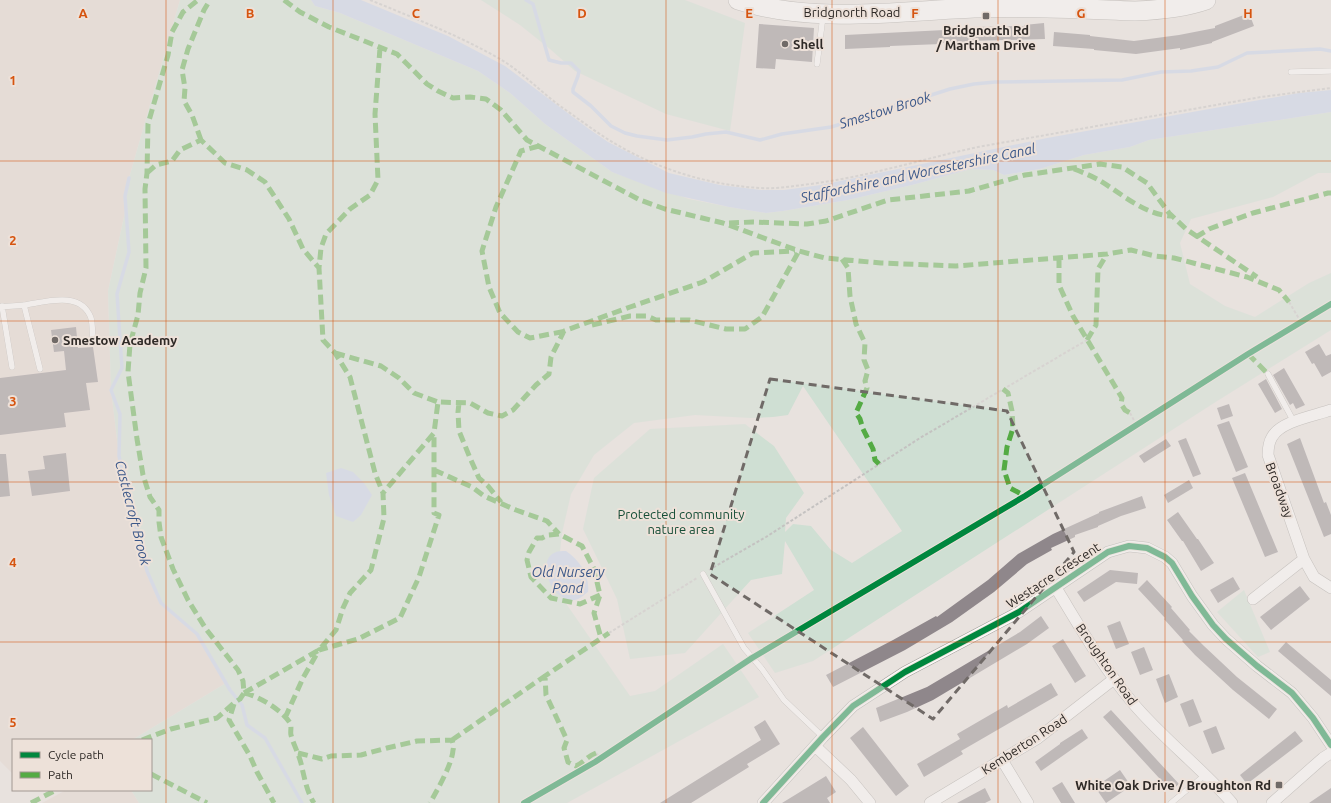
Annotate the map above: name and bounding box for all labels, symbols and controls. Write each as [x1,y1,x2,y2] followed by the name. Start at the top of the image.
[804,5,900,19] street label: Bridgnorth Road
[78,6,88,20] text: A
[246,6,255,20] text: B
[412,6,421,20] text: C
[577,6,587,20] text: D
[745,6,753,20] text: E
[911,6,919,20] text: F
[1077,6,1086,20] text: G
[1243,6,1253,20] text: H
[981,11,991,21] marker: Bridgnorth Rd / Martham Drive
[935,23,1036,52] place label: Bridgnorth Rd / Martham Drive
[793,37,823,51] place label: Shell
[780,39,790,49] marker: Shell
[9,73,17,87] text: 1
[836,88,934,132] water label: Smestow Brook
[798,140,1037,206] water label: Staffordshire and Worcestershire Canal
[9,233,17,247] text: 2
[63,333,177,347] place label: Smestow Academy
[50,335,60,345] marker: Smestow Academy
[9,394,17,408] text: 3
[112,459,154,568] water label: Castlecroft Brook
[1263,460,1297,520] street label: Broadway
[618,507,744,536] park label: Protected community nature area
[1003,539,1103,611] street label: Westacre Crescent
[9,555,17,569] text: 4
[532,564,605,596] water label: Old Nursery Pond
[1074,621,1140,707] street label: Broughton Road
[979,711,1069,777] street label: Kemberton Road
[9,715,17,729] text: 5
[12,739,152,791] legend
[48,748,104,761] text: Cycle path
[48,768,73,781] text: Path
[1075,778,1271,792] place label: White Oak Drive / Broughton Rd
[1274,780,1284,790] marker: White Oak Drive / Broughton Rd

